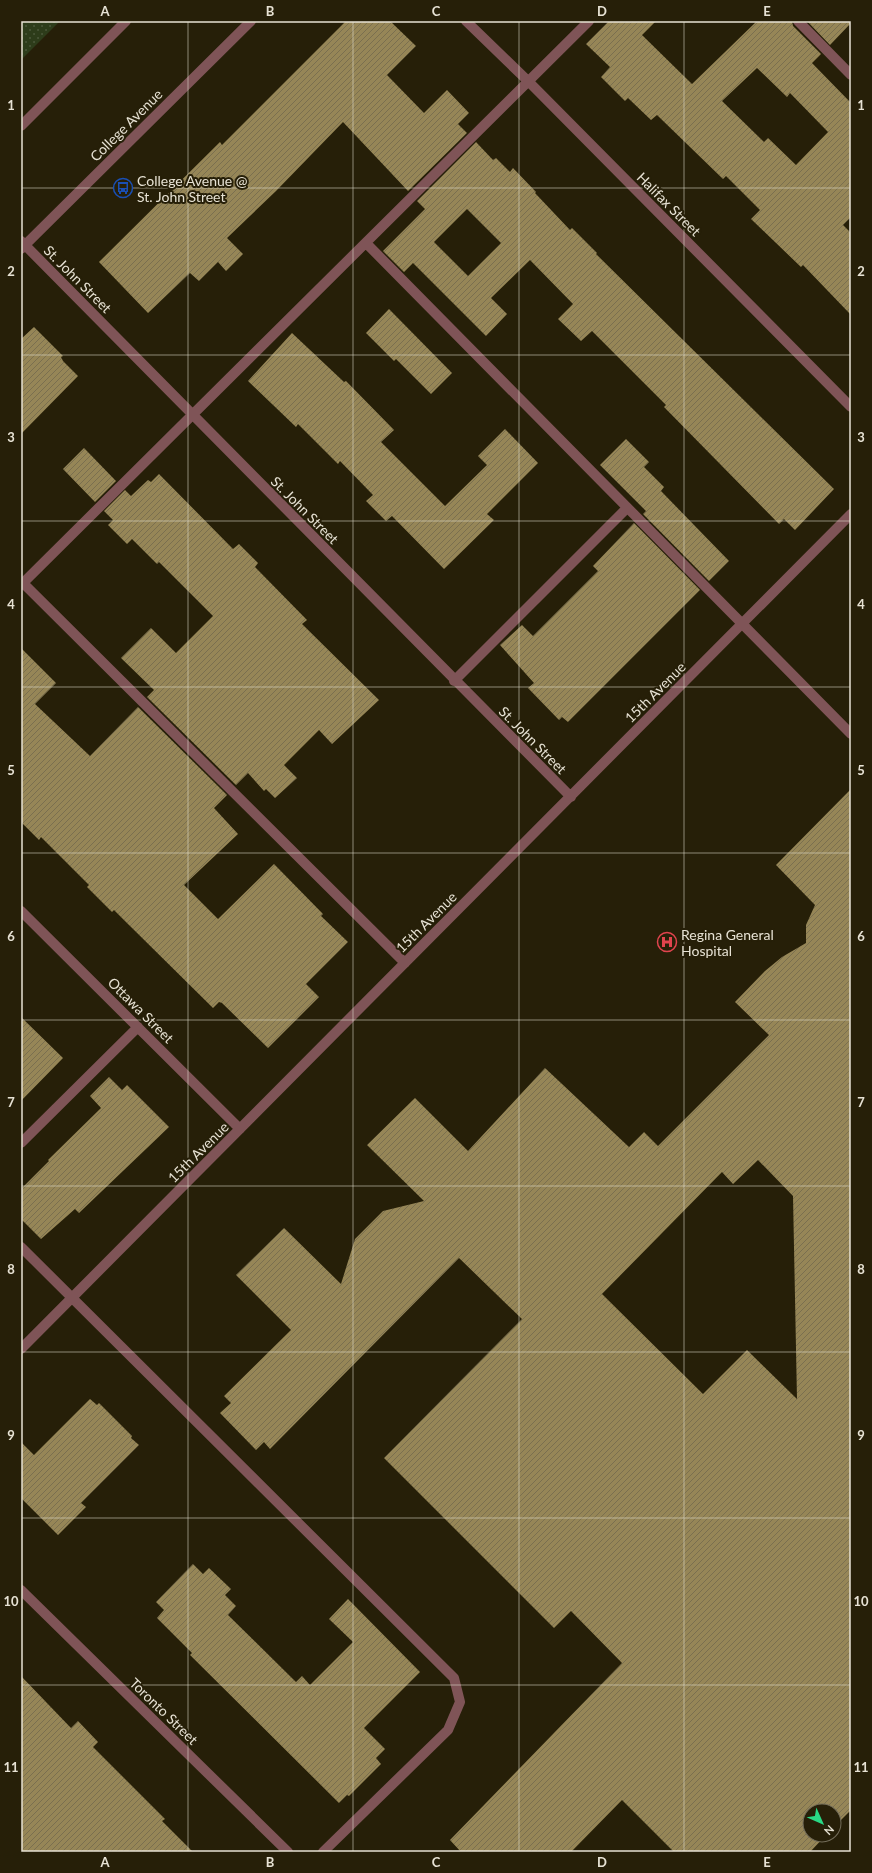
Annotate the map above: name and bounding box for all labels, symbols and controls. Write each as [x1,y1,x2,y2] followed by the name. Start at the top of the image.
[99,3,110,19] text: A
[266,3,275,19] text: B
[432,3,441,19] text: C
[597,3,607,19] text: D
[763,3,771,19] text: E
[86,85,166,165] street label: College Avenue
[7,97,15,113] text: 1
[857,97,865,113] text: 1
[634,169,704,239] street label: Halifax Street
[137,172,248,205] place label: College Avenue @ St. John Street
[112,177,134,199] bus stop icon: College Avenue @ St. John Street
[41,242,115,316] street label: St. John Street
[7,263,15,279] text: 2
[857,263,865,279] text: 2
[7,429,15,445] text: 3
[857,429,865,445] text: 3
[268,473,342,547] street label: St. John Street
[7,596,15,612] text: 4
[857,596,865,612] text: 4
[621,658,689,726] street label: 15th Avenue
[496,703,570,777] street label: St. John Street
[7,762,15,778] text: 5
[857,762,865,778] text: 5
[392,888,460,956] street label: 15th Avenue
[681,926,774,959] place label: Regina General Hospital
[7,928,15,944] text: 6
[857,928,865,944] text: 6
[656,931,678,953] hospital icon: Regina General Hospital
[105,974,177,1046] street label: Ottawa Street
[7,1094,15,1110] text: 7
[857,1094,865,1110] text: 7
[164,1118,232,1186] street label: 15th Avenue
[7,1261,15,1277] text: 8
[857,1261,865,1277] text: 8
[7,1427,15,1443] text: 9
[857,1427,865,1443] text: 9
[3,1593,19,1609] text: 10
[853,1593,869,1609] text: 10
[126,1674,202,1748] street label: Toronto Street
[3,1759,19,1775] text: 11
[853,1759,869,1775] text: 11
[802,1803,842,1843] north arrow
[822,1823,837,1838] text: N
[99,1854,110,1870] text: A
[266,1854,275,1870] text: B
[432,1854,441,1870] text: C
[597,1854,607,1870] text: D
[763,1854,771,1870] text: E

